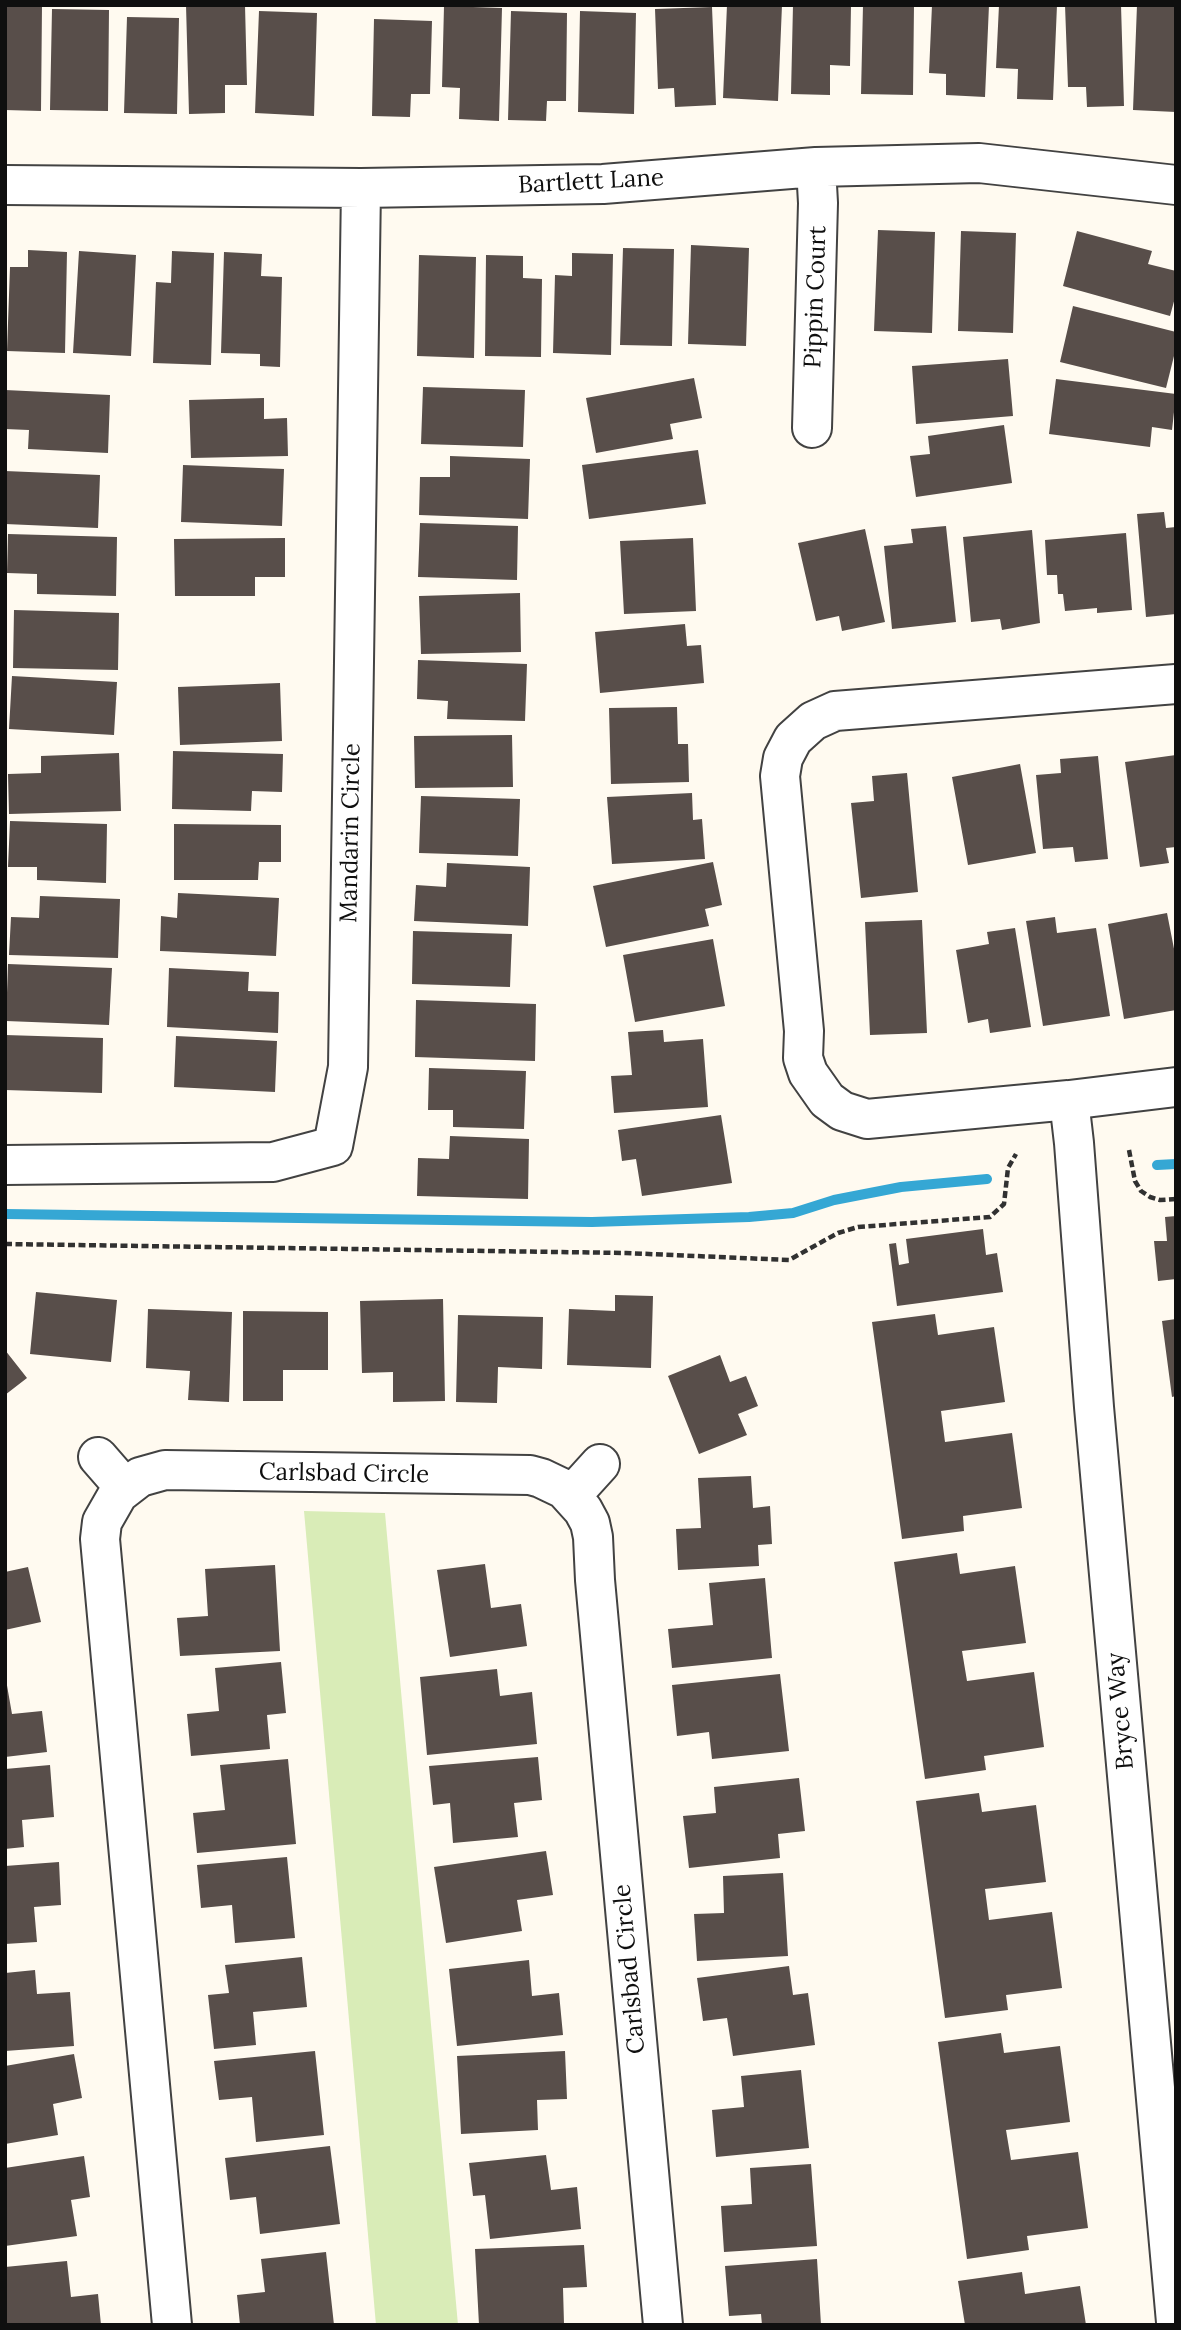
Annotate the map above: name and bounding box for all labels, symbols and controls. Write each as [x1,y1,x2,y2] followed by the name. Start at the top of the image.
[517,164,665,200] street label: Bartlett Lane
[799,225,833,369] street label: Pippin Court
[335,743,367,923] street label: Mandarin Circle
[259,1458,429,1490] street label: Carlsbad Circle
[1102,1651,1140,1771] street label: Bryce Way
[608,1883,652,2055] street label: Carlsbad Circle

